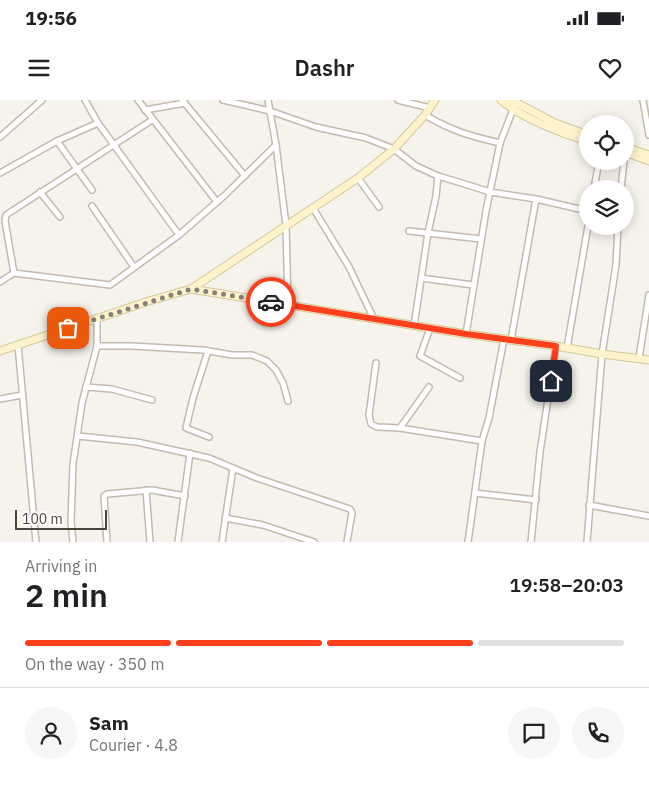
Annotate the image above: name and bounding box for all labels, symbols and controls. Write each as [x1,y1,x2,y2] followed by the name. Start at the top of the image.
[25,6,77,30] text: 19:56
[294,53,355,82] text: Dashr
[25,54,53,82] icon: menu
[596,54,624,82] icon: heart
[579,115,634,235] map controls
[579,115,634,170] button: locate
[579,180,634,235] button: layers
[246,277,296,327] courier
[257,288,285,316] icon: car
[47,307,89,349] pin
[54,314,82,342] icon: bag
[530,360,572,402] pin
[537,367,565,395] icon: home
[15,507,108,530] scale bar
[22,510,63,528] text: 100 m
[25,556,97,576] text: Arriving in
[510,573,624,597] text: 19:58–20:03
[25,574,108,616] text: 2 min
[25,654,164,674] text: On the way · 350 m
[25,707,77,759] button: person
[508,707,560,759] button: chat
[572,707,624,759] button: phone
[89,711,129,735] text: Sam
[89,735,178,755] text: Courier · 4.8

